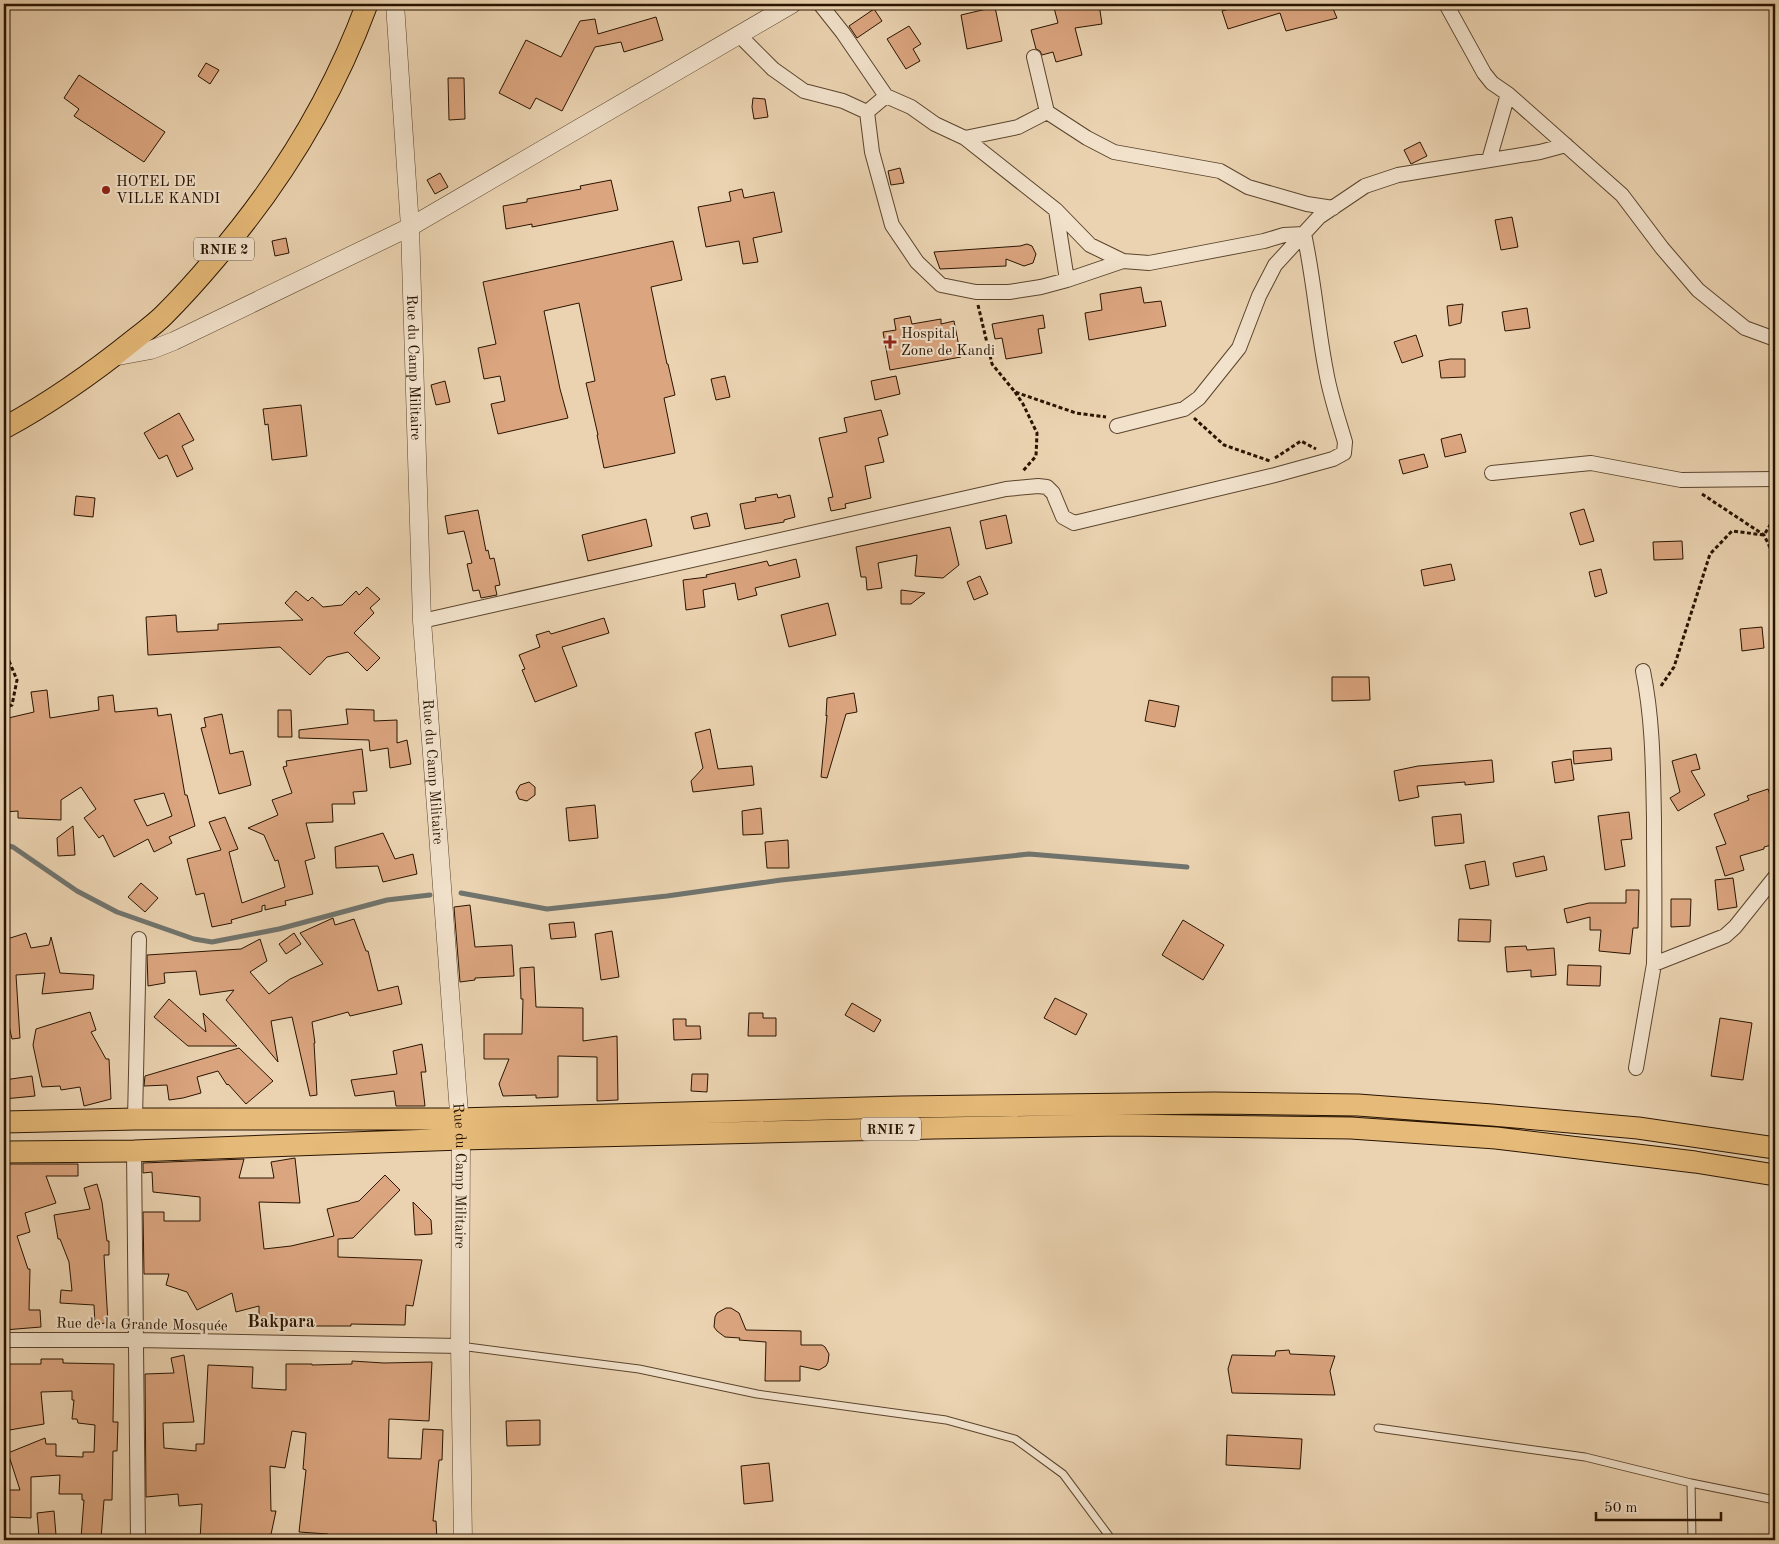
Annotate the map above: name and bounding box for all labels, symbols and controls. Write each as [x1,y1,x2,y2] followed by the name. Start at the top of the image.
[116,175,220,207] place label: HOTEL DE VILLE KANDI
[100,184,112,196] marker: HOTEL DE VILLE KANDI
[194,238,254,260] road number: RNIE 2
[403,294,422,441] street label: Rue du Camp Militaire
[901,327,995,359] place label: Hospital Zone de Kandi
[883,335,897,349] marker: Hospital Zone de Kandi
[419,699,445,845] street label: Rue du Camp Militaire
[449,1103,467,1249] street label: Rue du Camp Militaire
[861,1118,921,1140] road number: RNIE 7
[247,1313,315,1331] district label: Bakpara
[56,1317,228,1334] street label: Rue de la Grande Mosquée
[1596,1489,1722,1521] scale bar
[1604,1501,1638,1516] text: 50 m

